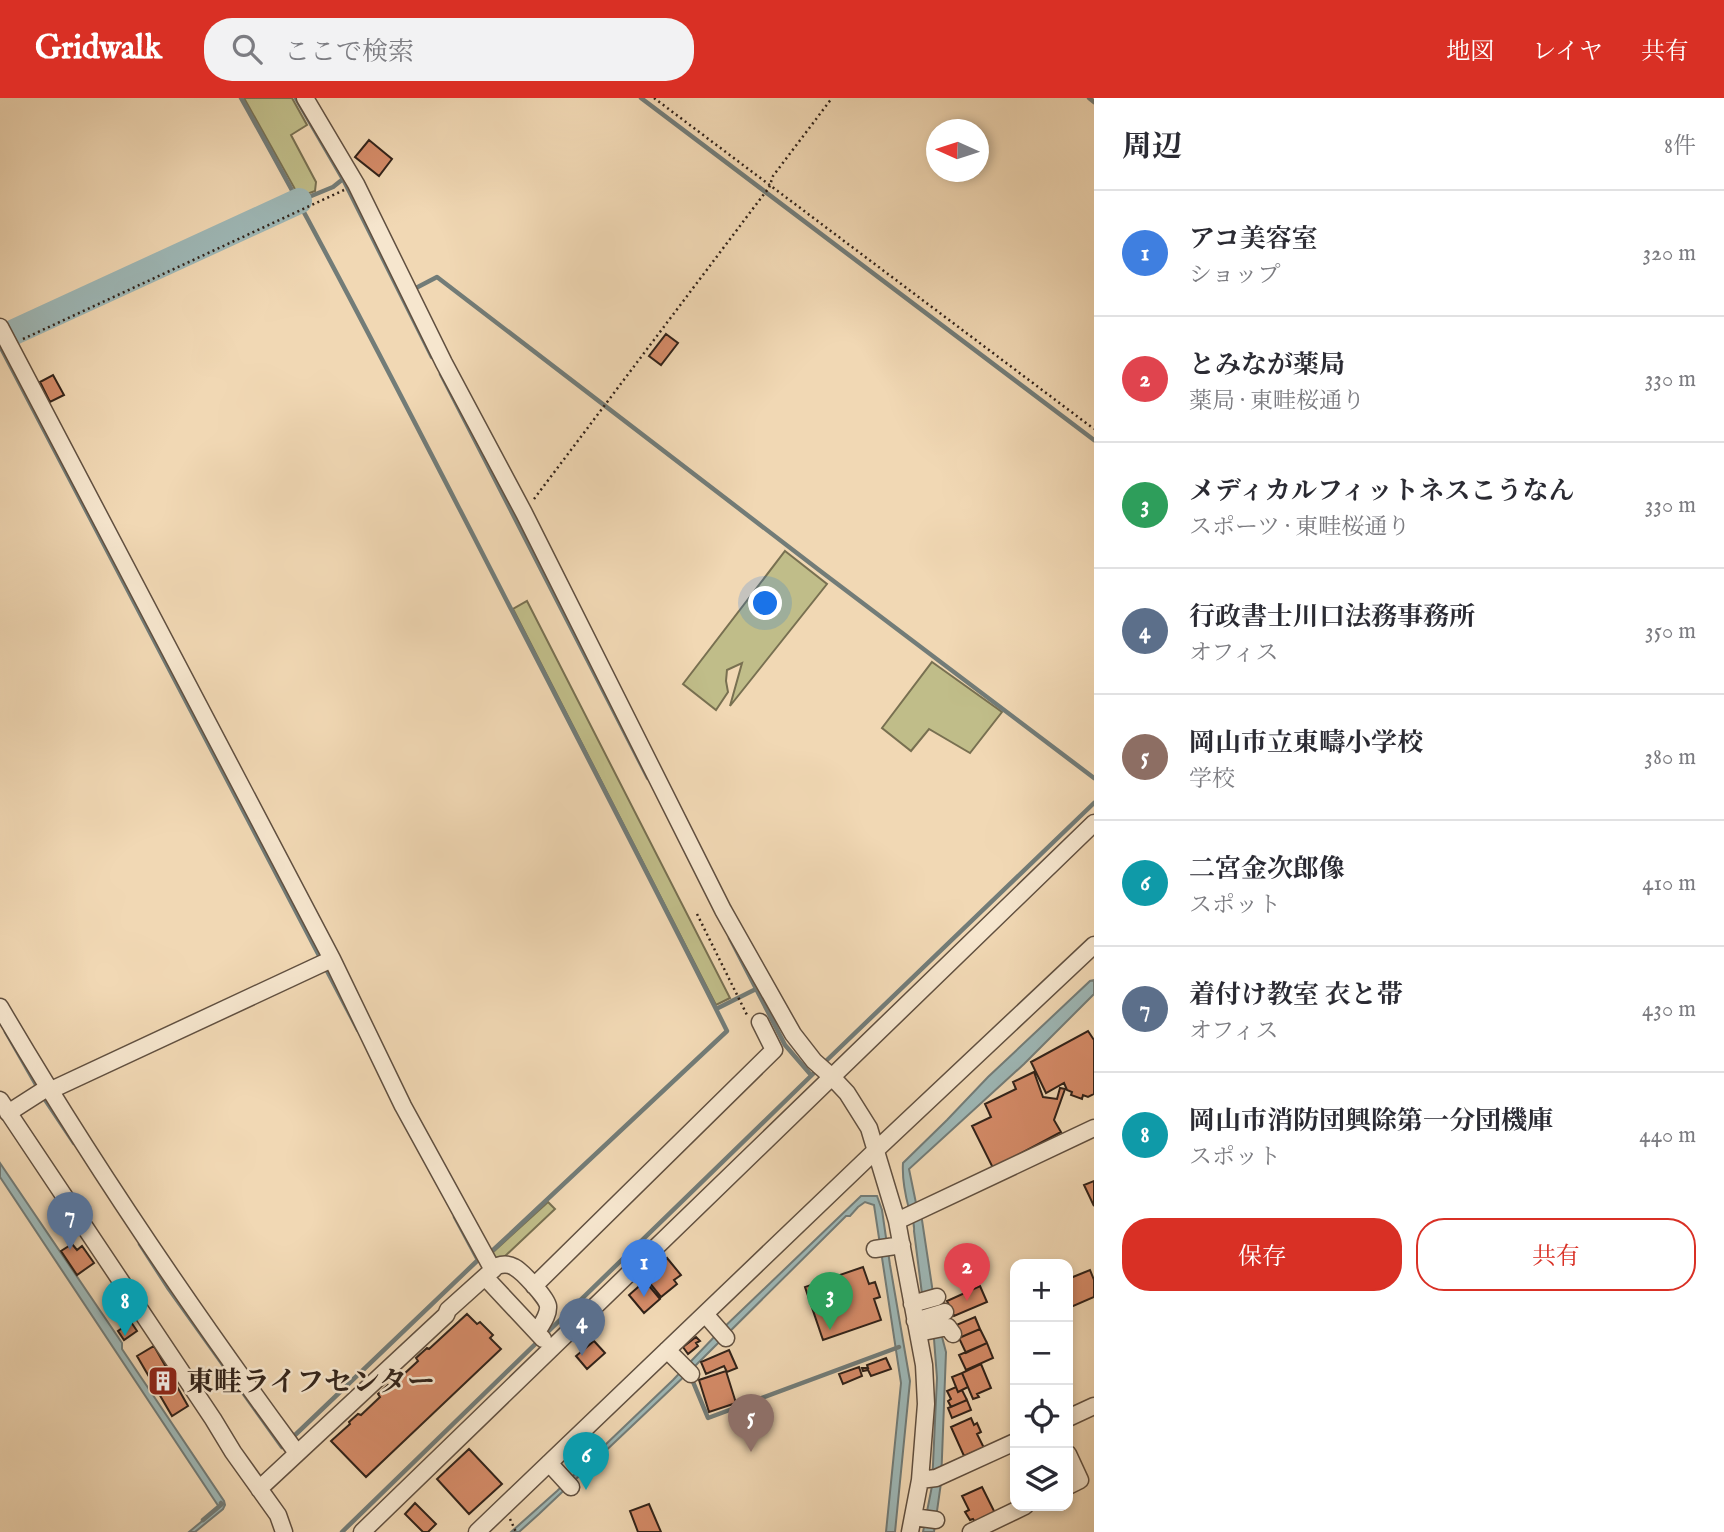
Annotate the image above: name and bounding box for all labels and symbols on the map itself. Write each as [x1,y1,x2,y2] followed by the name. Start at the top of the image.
[926,119,989,182] north arrow
[748,586,782,620] your location
[47,1192,93,1250] pin: 7
[621,1239,667,1297] pin: 1
[944,1243,990,1301] pin: 2
[807,1272,853,1330] pin: 3
[102,1278,148,1336] pin: 8
[559,1298,605,1356] pin: 4
[146,1364,180,1398] building icon: 東畦ライフセンター
[186,1366,435,1401] place label: 東畦ライフセンター
[728,1394,774,1452] pin: 5
[563,1432,609,1490] pin: 6

